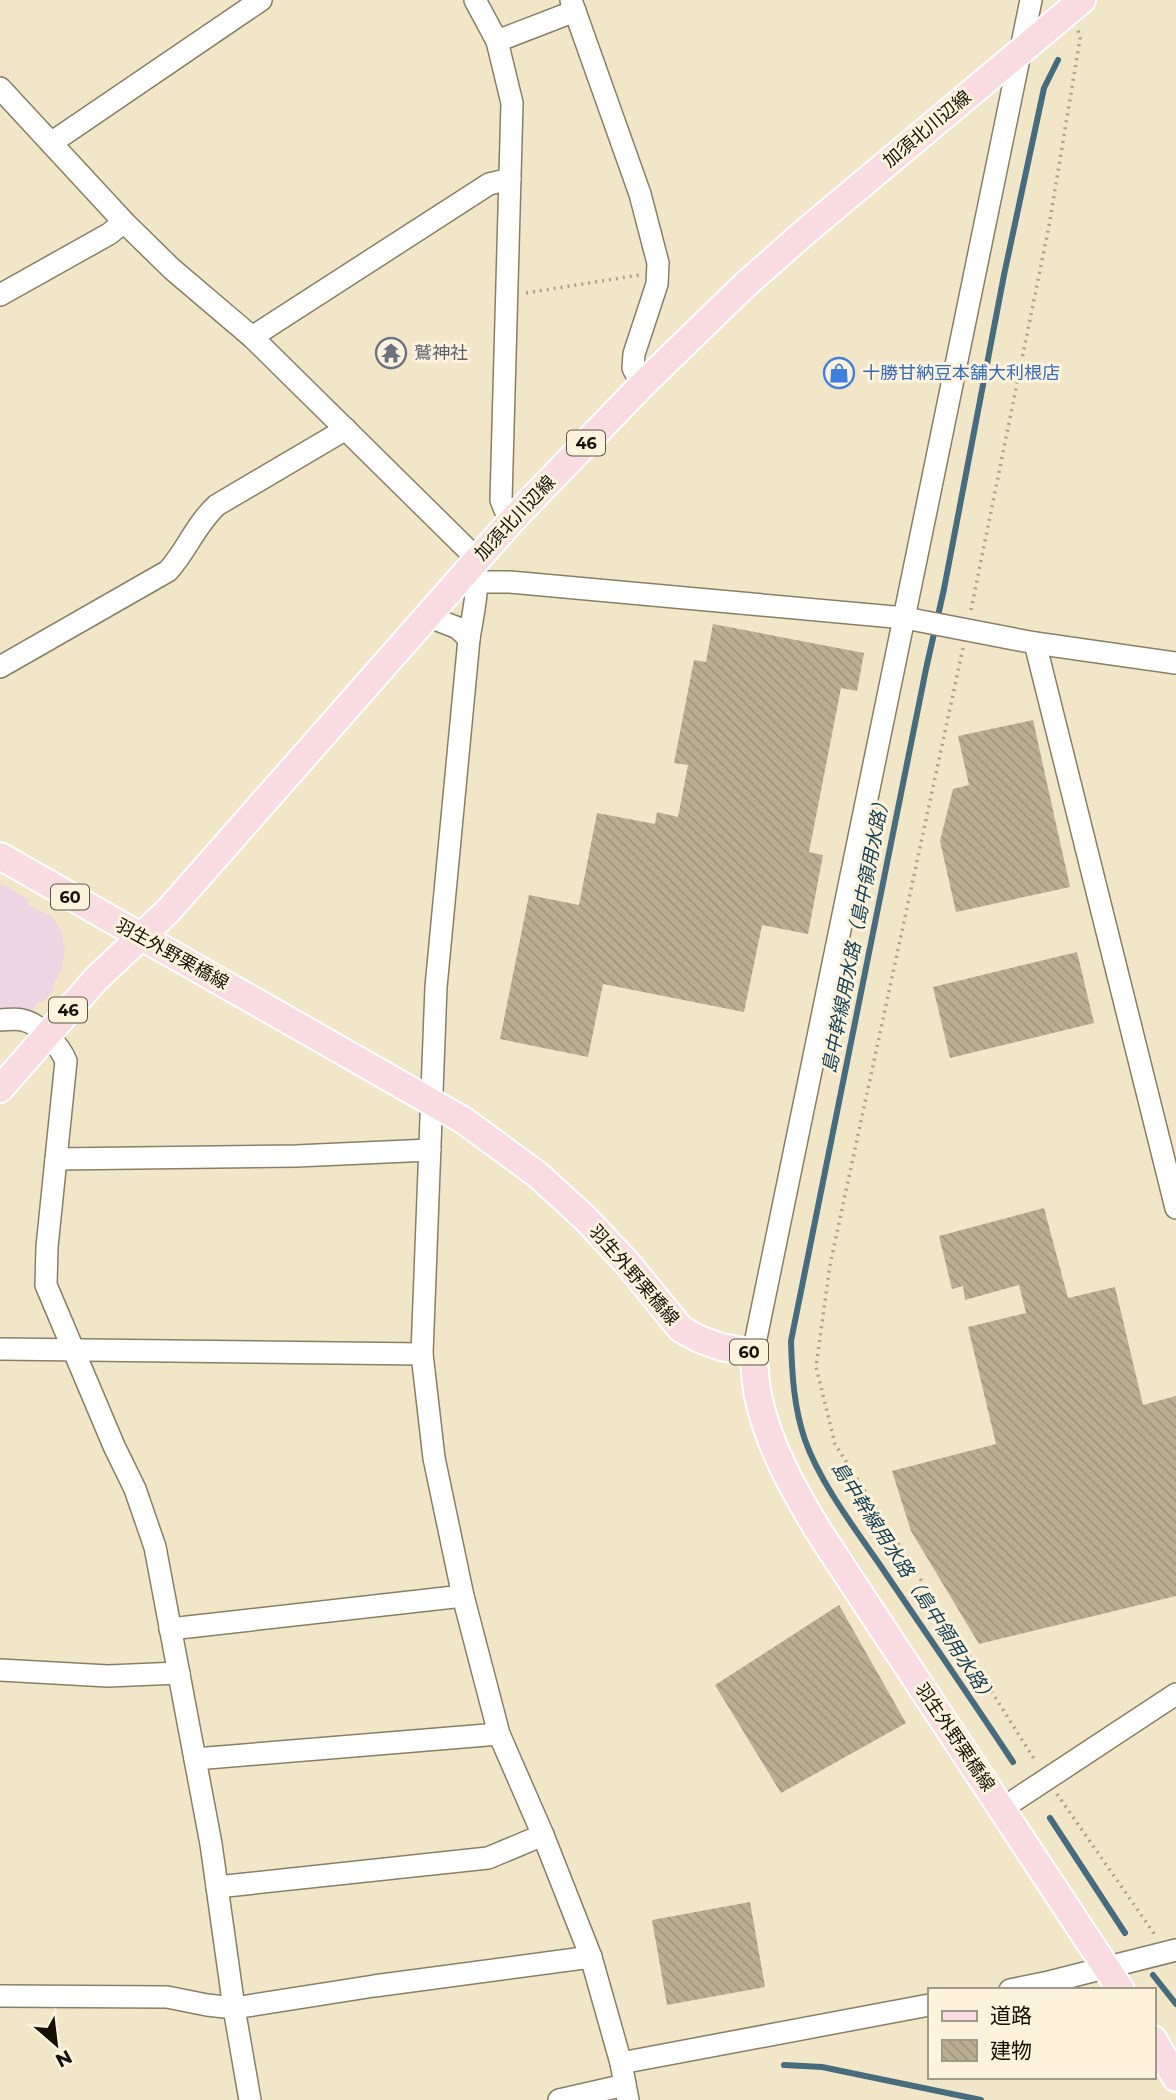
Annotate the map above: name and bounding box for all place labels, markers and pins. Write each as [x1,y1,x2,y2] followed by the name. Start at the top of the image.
[374,336,408,370] temple icon: 鷲神社
[414,342,468,364] place label: 鷲神社
[822,356,856,390] shop icon: 十勝甘納豆本舗大利根店
[862,362,1060,384] place label: 十勝甘納豆本舗大利根店

